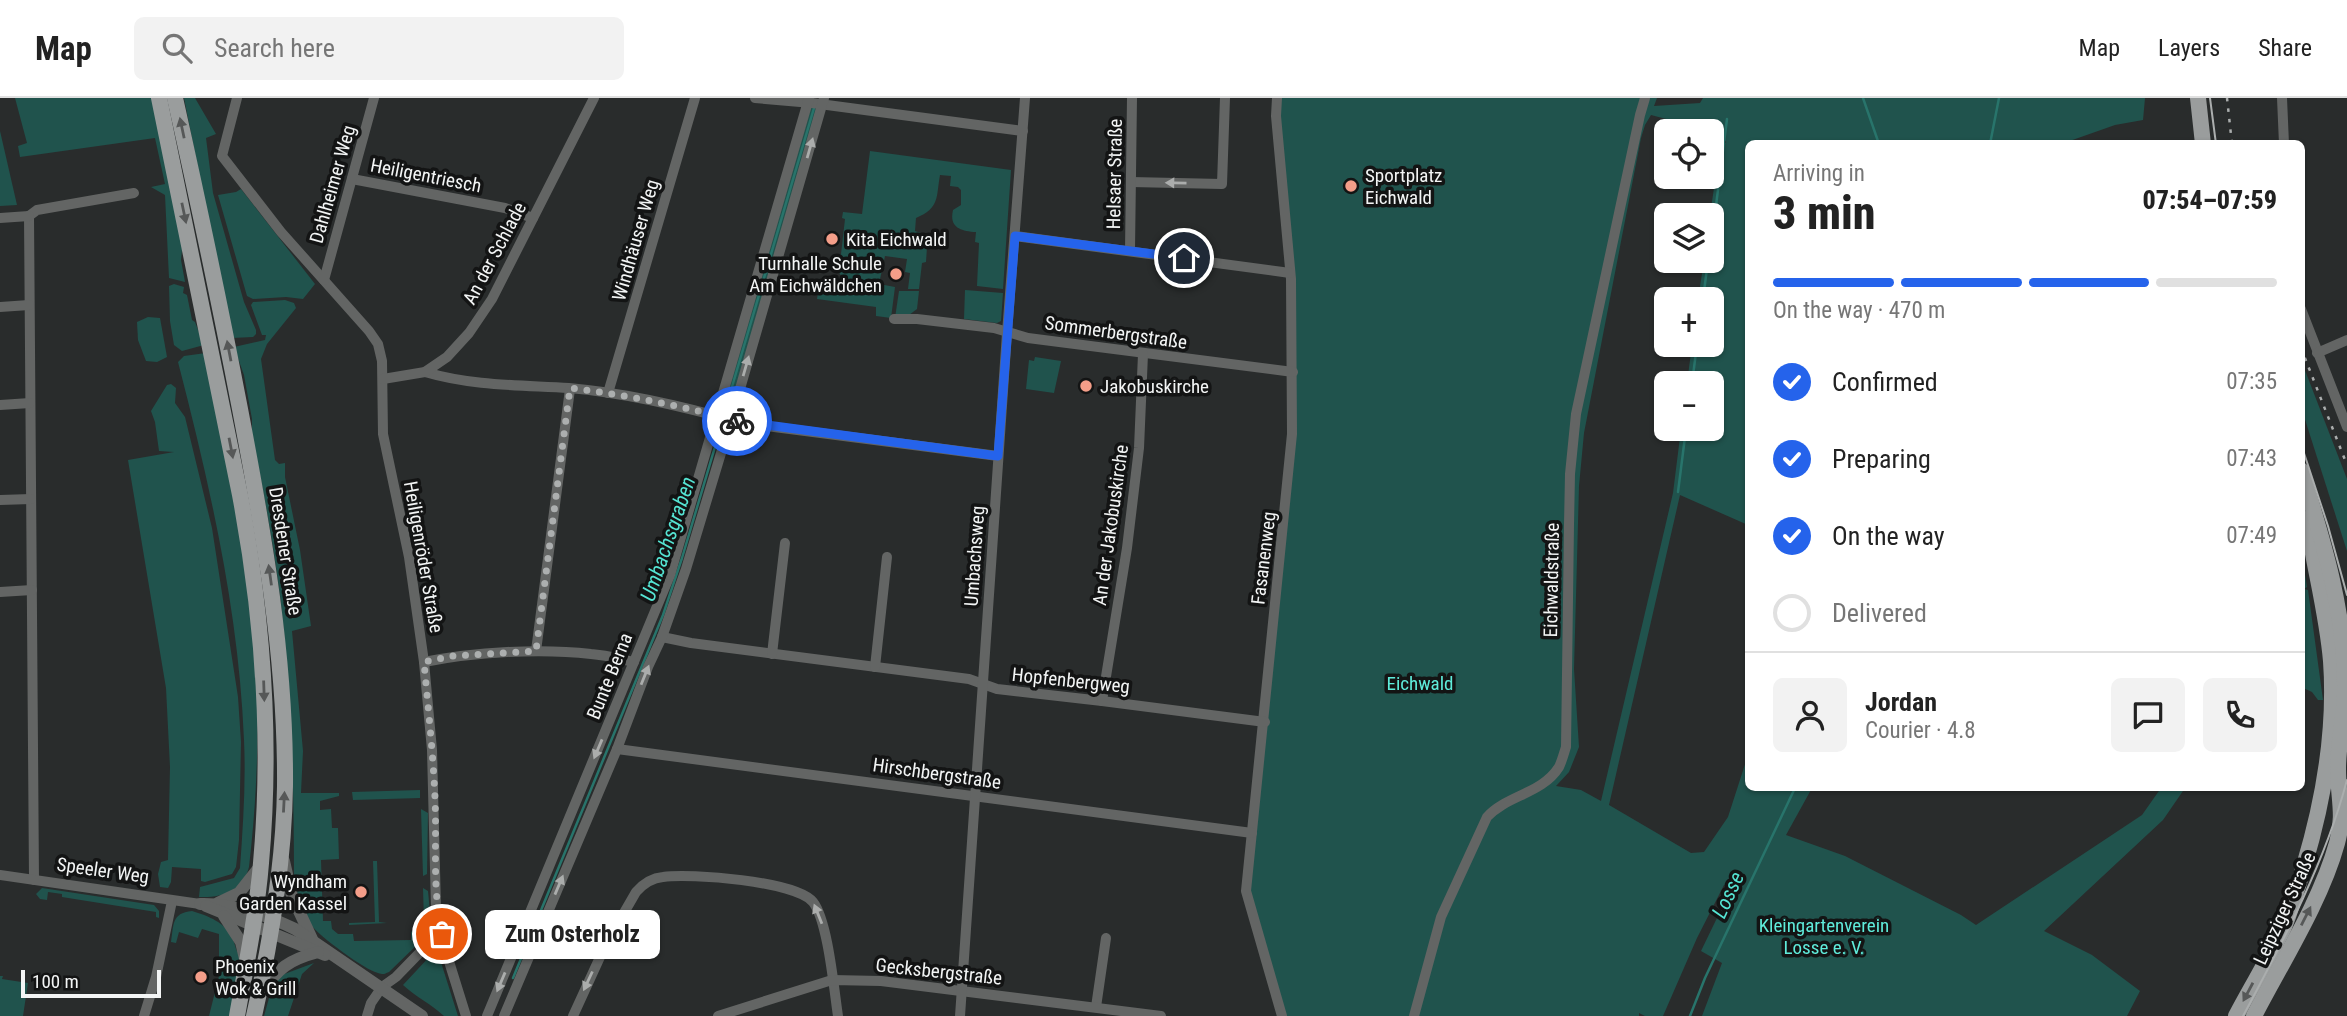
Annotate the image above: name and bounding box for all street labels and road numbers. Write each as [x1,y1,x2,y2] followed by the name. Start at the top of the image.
[1102,118,1127,230] street label: Helsaer Straße
[305,122,360,246] street label: Dahlheimer Weg
[368,153,483,198] street label: Heiligentriesch
[607,177,664,303] street label: Windhäuser Weg
[458,198,531,308] street label: An der Schlade
[1043,311,1189,354] street label: Sommerbergstraße
[1088,443,1133,607] street label: An der Jakobuskirche
[399,479,448,635] street label: Heiligenröder Straße
[264,485,307,617] street label: Dresdener Straße
[960,505,989,607] street label: Umbachsweg
[1246,510,1281,606] street label: Fasanenweg
[1539,522,1564,638] street label: Eichwaldstraße
[582,630,637,723] street label: Bunte Berna
[1011,663,1131,698] street label: Hopfenbergweg
[871,753,1003,794] street label: Hirschbergstraße
[2248,848,2321,968] street label: Leipziger Straße
[55,853,151,888] street label: Speeler Weg
[875,953,1003,990] street label: Gecksbergstraße

